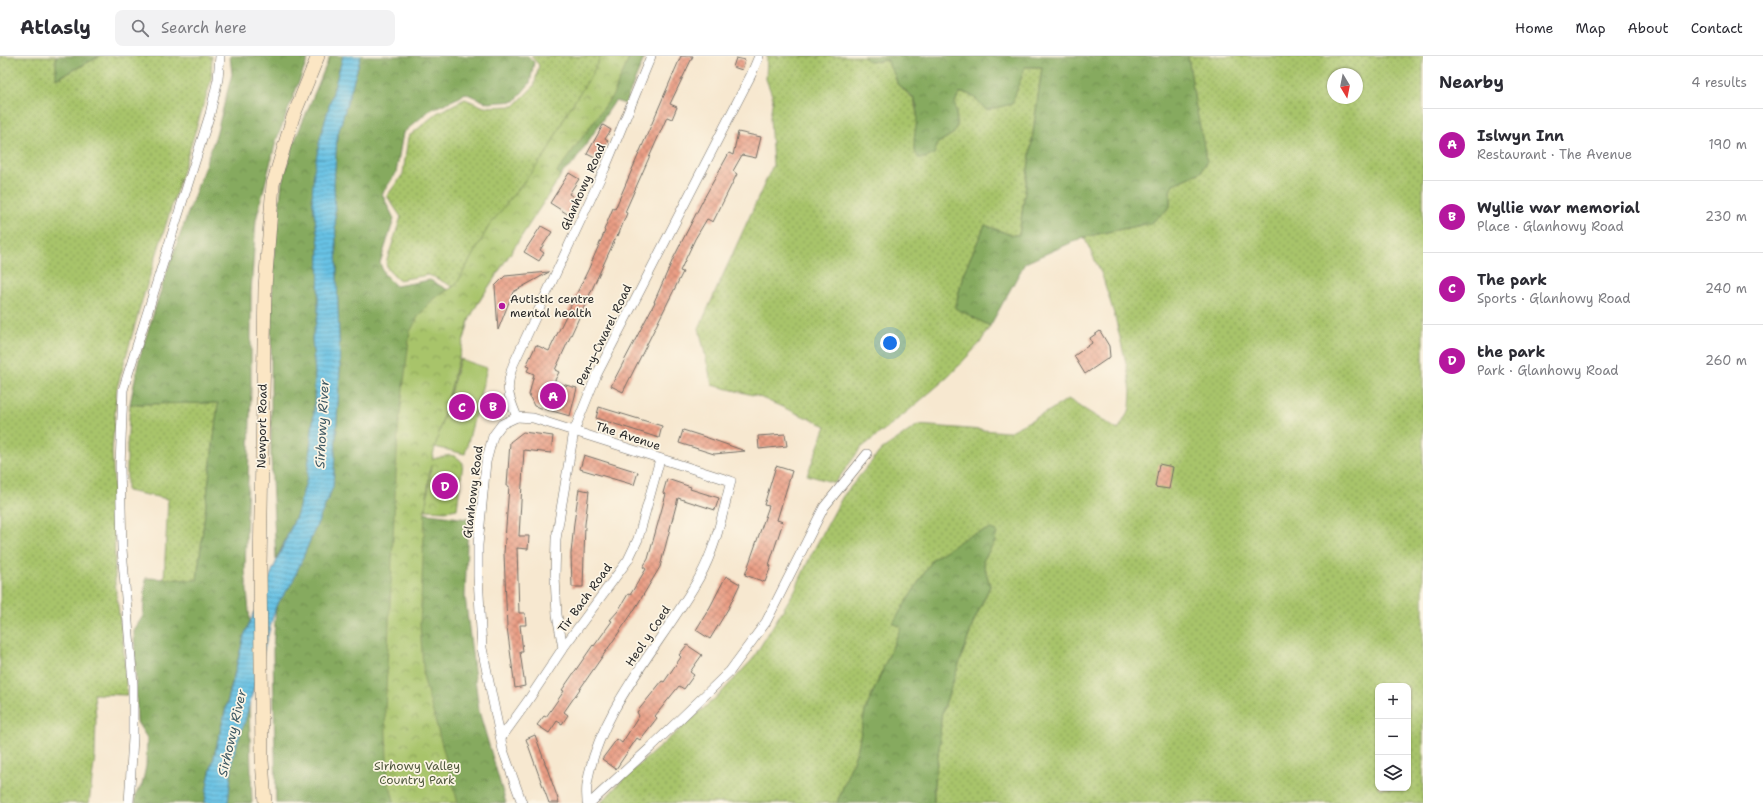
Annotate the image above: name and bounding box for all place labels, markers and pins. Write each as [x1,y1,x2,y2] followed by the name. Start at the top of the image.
[510,291,595,321] place label: Autistic centre mental health
[497,301,507,311] marker: Autistic centre mental health
[540,381,566,411] pin: A
[480,391,506,421] pin: B
[449,392,475,422] pin: C
[432,471,458,501] pin: D

